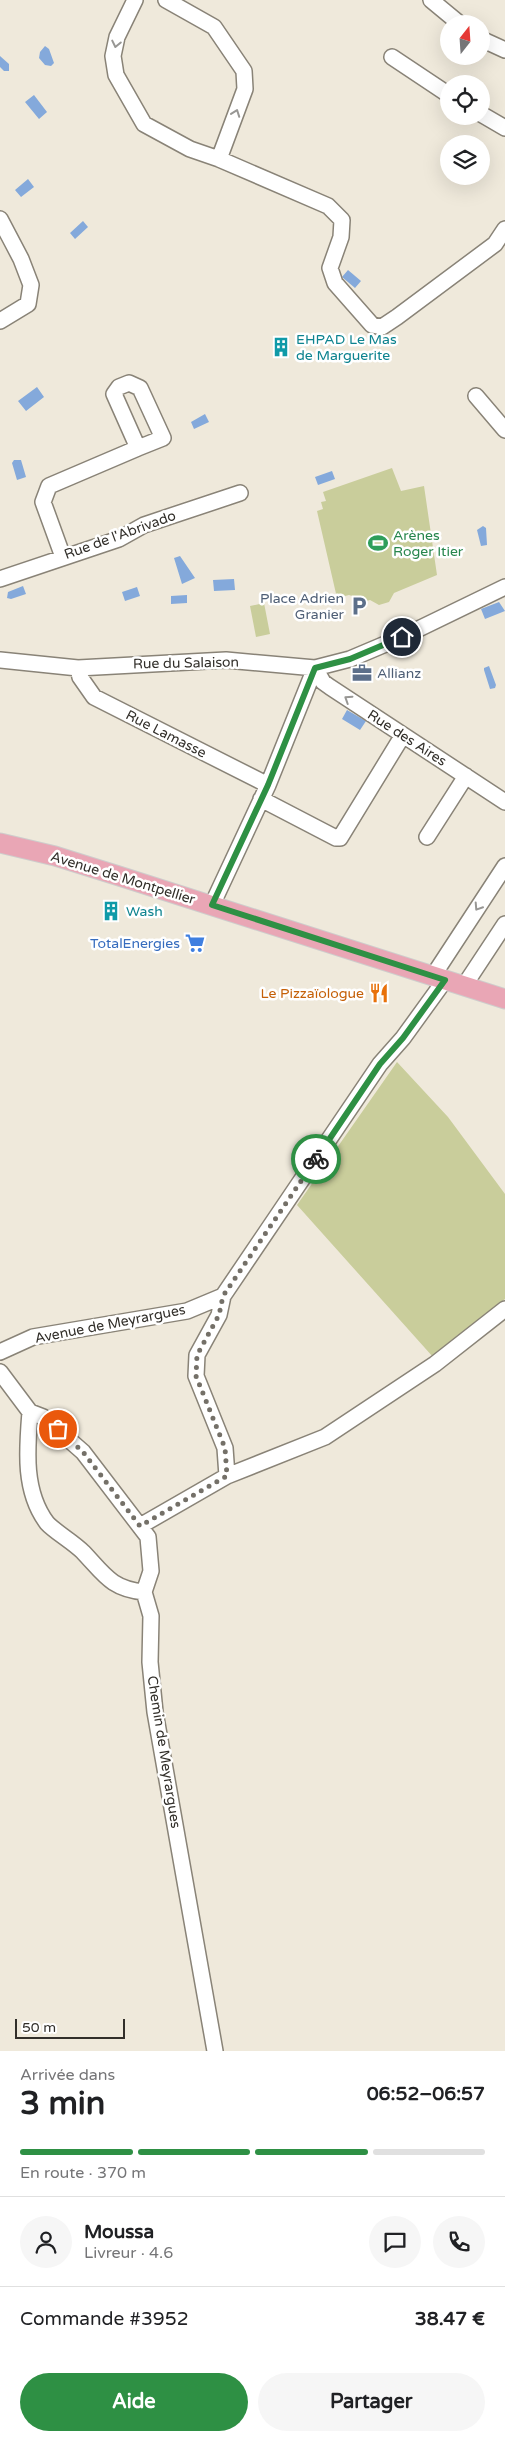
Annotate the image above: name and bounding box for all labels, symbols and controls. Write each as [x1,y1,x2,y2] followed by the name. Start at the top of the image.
[440,15,490,65] north arrow
[440,15,490,185] map controls
[111,40,121,49] one-way arrow
[440,75,490,125] button: locate
[230,110,240,118] one-way arrow
[440,135,490,185] button: layers
[296,331,397,364] place label: EHPAD Le Mas de Marguerite
[270,336,292,358] building icon: EHPAD Le Mas de Marguerite
[62,507,178,563] street label: Rue de l'Abrivado
[393,527,464,560] place label: Arènes Roger Itier
[367,532,389,554] sports icon: Arènes Roger Itier
[260,590,345,623] place label: Place Adrien Granier
[348,595,370,617] parking icon: Place Adrien Granier
[381,616,423,658] pin
[388,623,416,651] icon: home
[133,654,239,672] street label: Rue du Salaison
[351,662,373,684] office icon: Allianz
[377,665,421,682] place label: Allianz
[344,696,354,705] one-way arrow
[123,706,209,762] street label: Rue Lamasse
[364,706,450,770] street label: Rue des Aires
[49,848,198,908] street label: Avenue de Montpellier
[100,900,122,922] building icon: Wash
[475,901,485,910] one-way arrow
[126,903,163,920] place label: Wash
[184,932,206,954] supermarket icon: TotalEnergies
[90,935,180,952] place label: TotalEnergies
[368,982,390,1004] restaurant icon: Le Pizzaïologue
[260,985,364,1002] place label: Le Pizzaïologue
[291,1134,341,1184] courier
[302,1145,330,1173] icon: bike
[33,1301,187,1347] street label: Avenue de Meyrargues
[37,1408,79,1450] pin
[44,1415,72,1443] icon: bag
[144,1675,184,1830] street label: Chemin de Meyrargues
[15,2016,125,2039] scale bar
[22,2019,56,2036] text: 50 m
[20,2065,115,2085] text: Arrivée dans
[367,2083,485,2105] text: 06:52–06:57
[20,2085,105,2123] text: 3 min
[20,2163,146,2183] text: En route · 370 m
[20,2216,72,2268] button: person
[369,2216,421,2268] button: chat
[433,2216,485,2268] button: phone
[84,2221,154,2243] text: Moussa
[84,2243,173,2263] text: Livreur · 4.6
[20,2308,189,2330] text: Commande #3952
[415,2308,485,2330] text: 38.47 €
[20,2373,248,2431] button: Aide
[258,2373,485,2431] button: Partager

